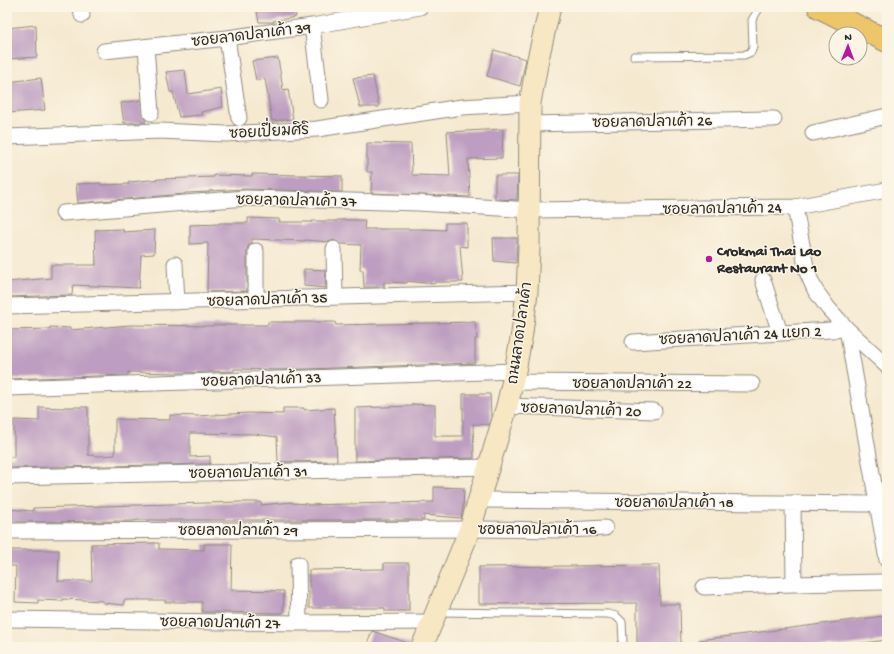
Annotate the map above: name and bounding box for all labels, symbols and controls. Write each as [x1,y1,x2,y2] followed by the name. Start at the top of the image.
[190,17,313,52] street label: ซอยลาดปลาเค้า 39
[828,26,868,66] north arrow
[844,32,852,44] text: N
[592,110,713,133] street label: ซอยลาดปลาเค้า 26
[228,115,310,144] street label: ซอยเปี่ยมศิริ
[236,189,358,212] street label: ซอยลาดปลาเค้า 37
[662,197,782,220] street label: ซอยลาดปลาเค้า 24
[716,243,821,278] place label: Crokmai Thai Lao Restaurant No 1
[704,254,714,264] marker: Crokmai Thai Lao Restaurant No 1
[502,281,537,386] street label: ถนนลาดปลาเค้า
[206,287,328,312] street label: ซอยลาดปลาเค้า 35
[658,321,822,350] street label: ซอยลาดปลาเค้า 24 แยก 2
[200,367,322,392] street label: ซอยลาดปลาเค้า 33
[572,373,692,394] street label: ซอยลาดปลาเค้า 22
[520,397,642,422] street label: ซอยลาดปลาเค้า 20
[188,461,308,484] street label: ซอยลาดปลาเค้า 31
[614,492,734,513] street label: ซอยลาดปลาเค้า 18
[478,519,597,540] street label: ซอยลาดปลาเค้า 16
[178,520,298,541] street label: ซอยลาดปลาเค้า 29
[160,611,281,634] street label: ซอยลาดปลาเค้า 27

